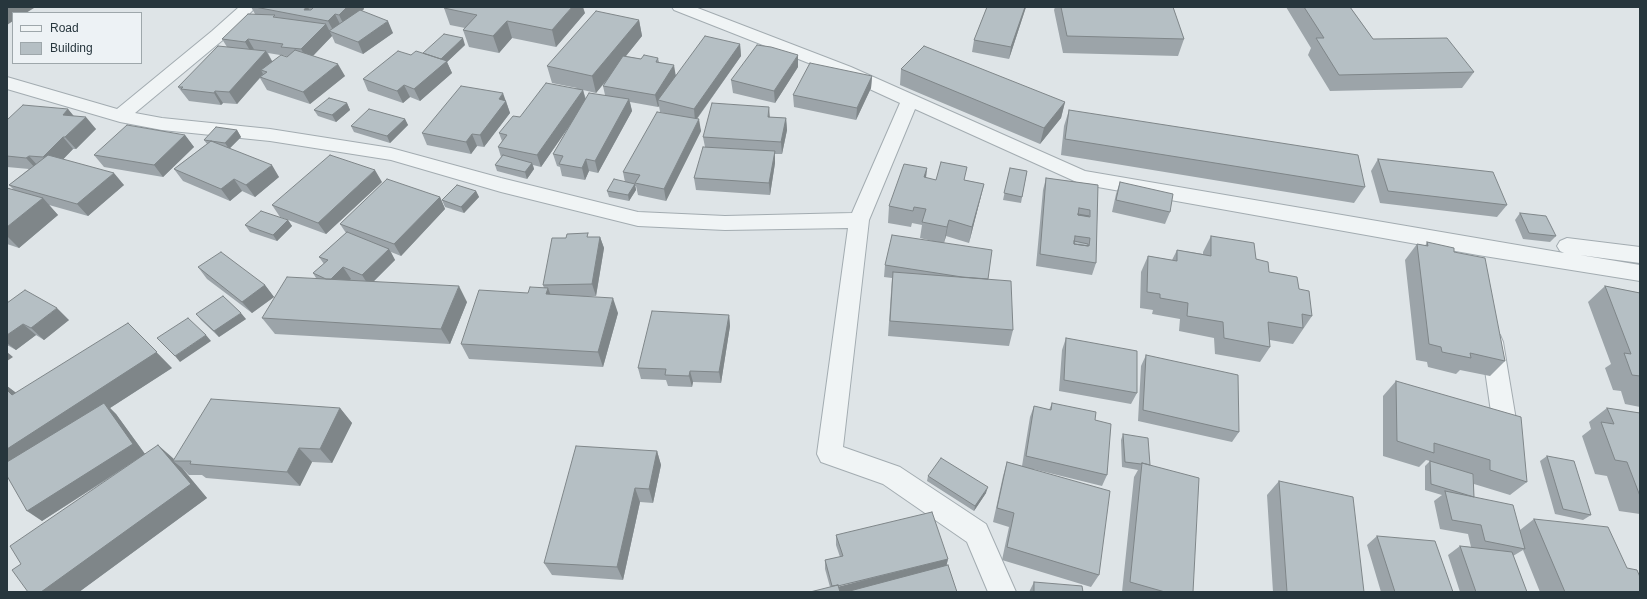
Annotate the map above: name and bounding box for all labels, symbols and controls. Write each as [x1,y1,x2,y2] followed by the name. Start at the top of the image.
[12,12,142,64] legend
[50,21,79,35] text: Road
[50,41,93,55] text: Building

